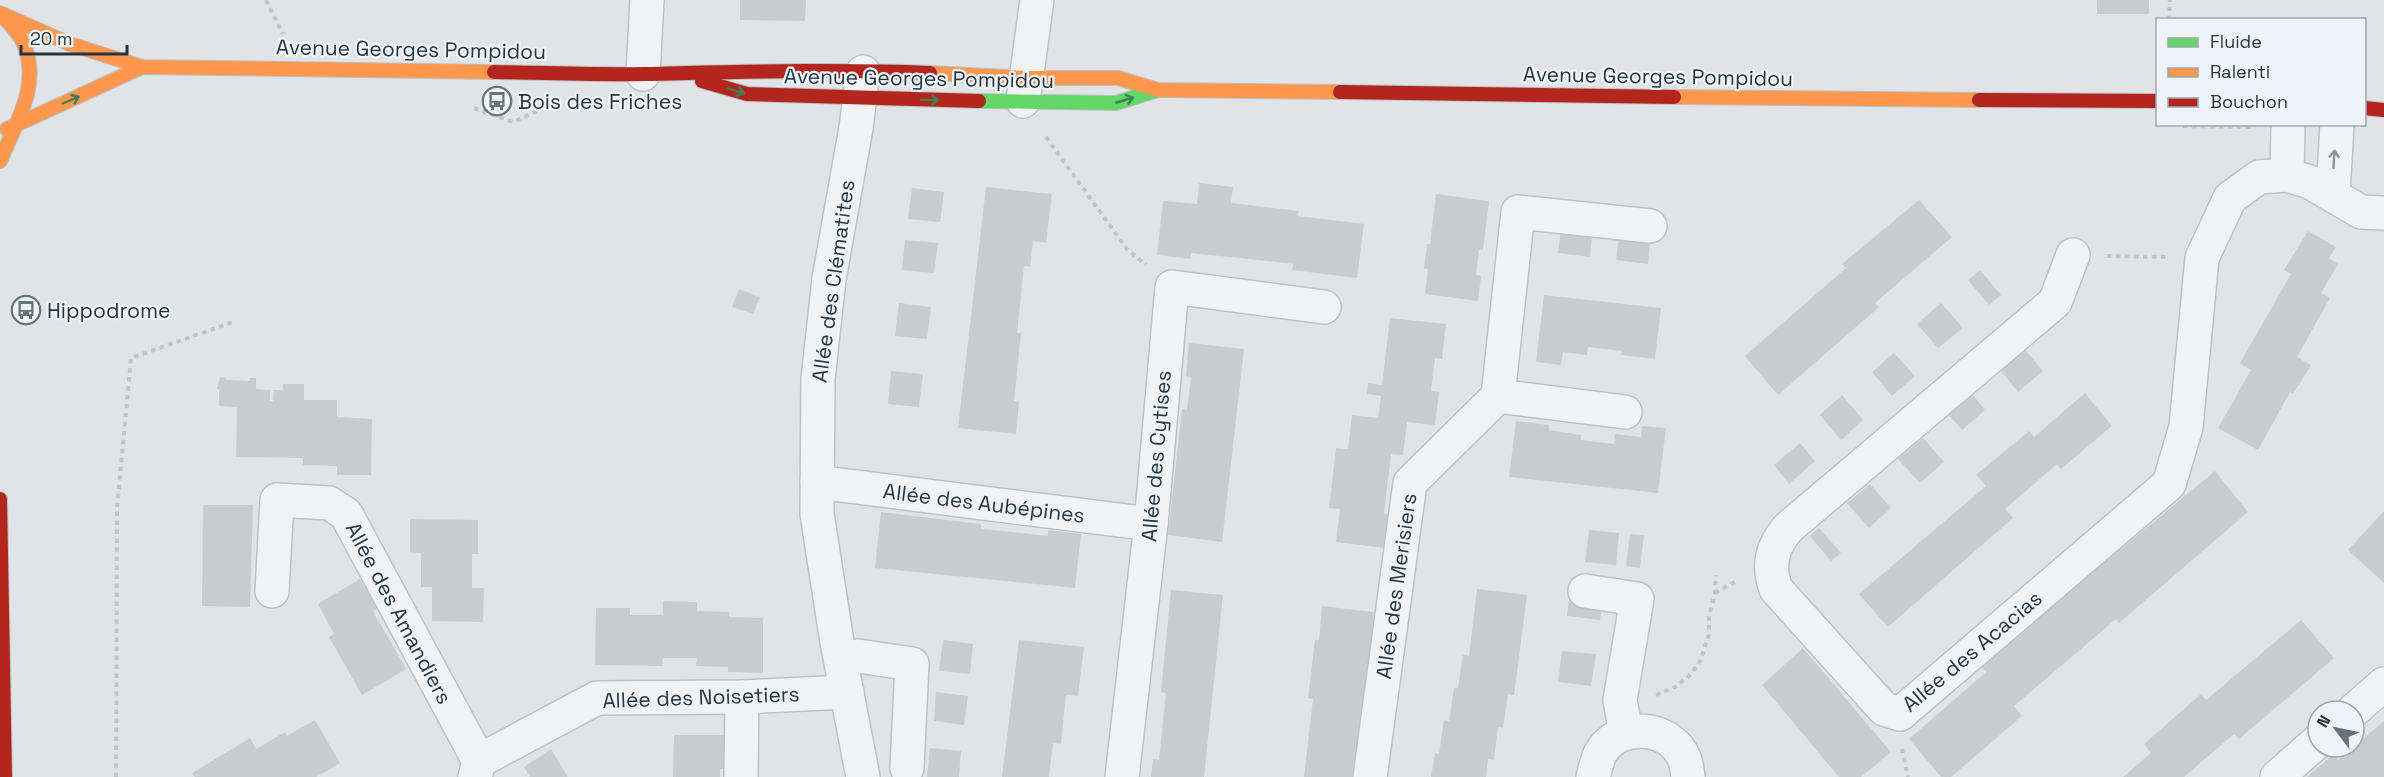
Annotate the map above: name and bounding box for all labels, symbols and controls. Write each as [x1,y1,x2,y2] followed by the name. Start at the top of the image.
[21,18,128,56] scale bar
[2156,18,2366,126] legend
[30,27,73,50] text: 20 m
[2210,30,2262,53] text: Fluide
[276,33,546,65] street label: Avenue Georges Pompidou
[1523,60,1793,92] street label: Avenue Georges Pompidou
[2210,60,2270,83] text: Ralenti
[784,62,1054,94] street label: Avenue Georges Pompidou
[481,85,513,117] bus stop icon: Bois des Friches
[726,86,745,97] one-way arrow
[518,88,682,115] place label: Bois des Friches
[2210,90,2288,113] text: Bouchon
[61,94,79,105] one-way arrow
[920,94,940,106] one-way arrow
[1115,94,1134,106] one-way arrow
[2329,150,2340,170] one-way arrow
[805,178,861,384] street label: Allée des Clématites
[10,294,42,326] bus stop icon: Hippodrome
[47,297,170,324] place label: Hippodrome
[1135,369,1177,543] street label: Allée des Cytises
[882,477,1086,529] street label: Allée des Aubépines
[1370,491,1422,681] street label: Allée des Merisiers
[340,517,458,709] street label: Allée des Amandiers
[1897,585,2047,717] street label: Allée des Acacias
[602,680,800,714] street label: Allée des Noisetiers
[2306,699,2366,759] north arrow
[2312,711,2335,731] text: N

